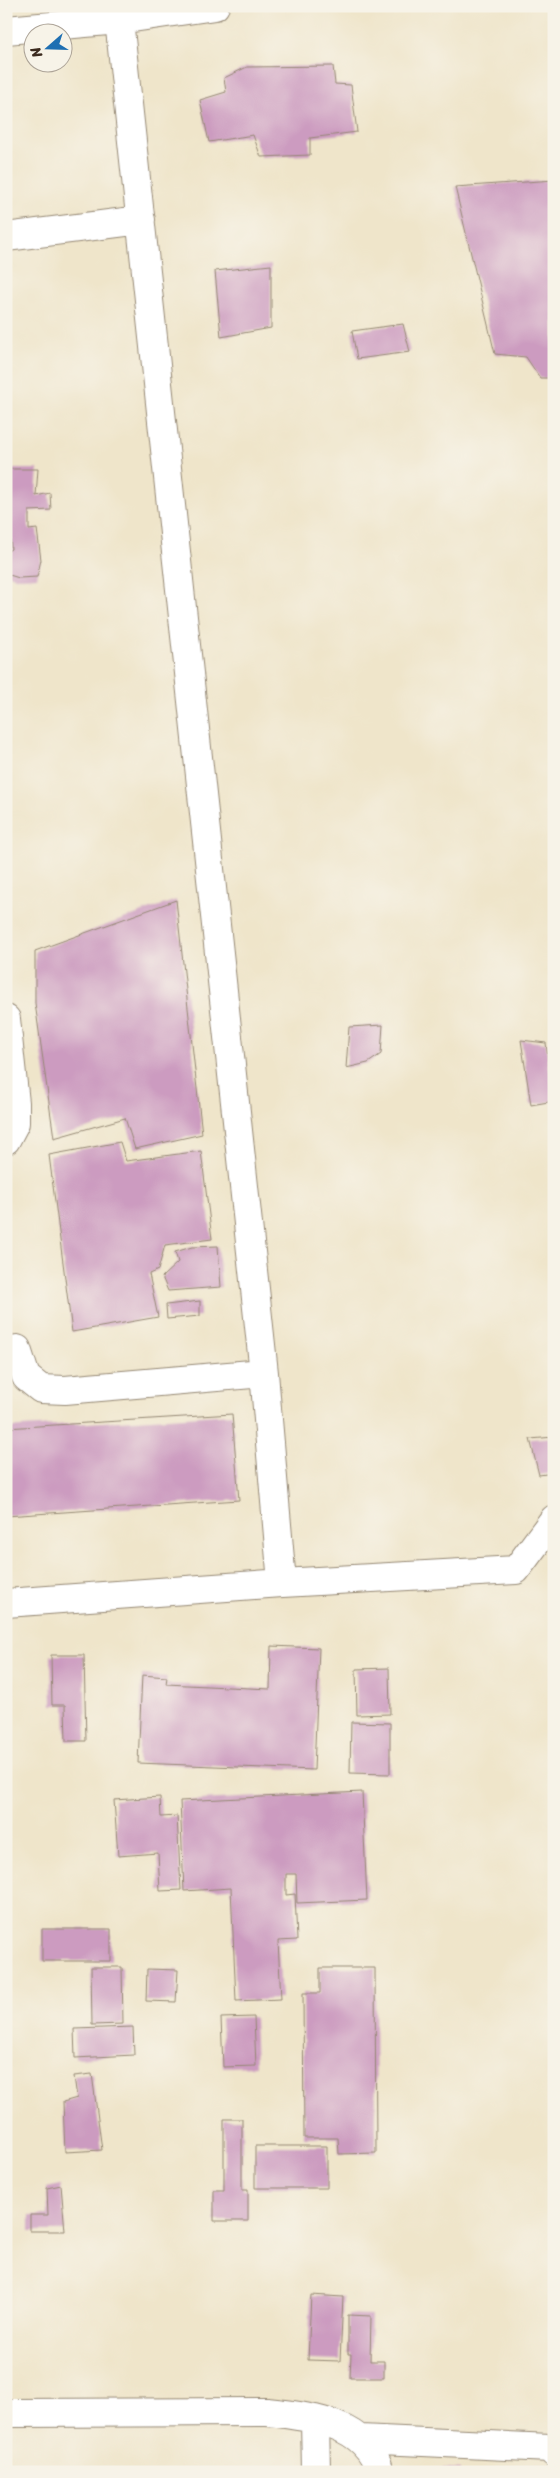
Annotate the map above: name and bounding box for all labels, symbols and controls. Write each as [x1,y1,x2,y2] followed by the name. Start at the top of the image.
[22,22,72,72] north arrow
[23,43,50,62] text: N

